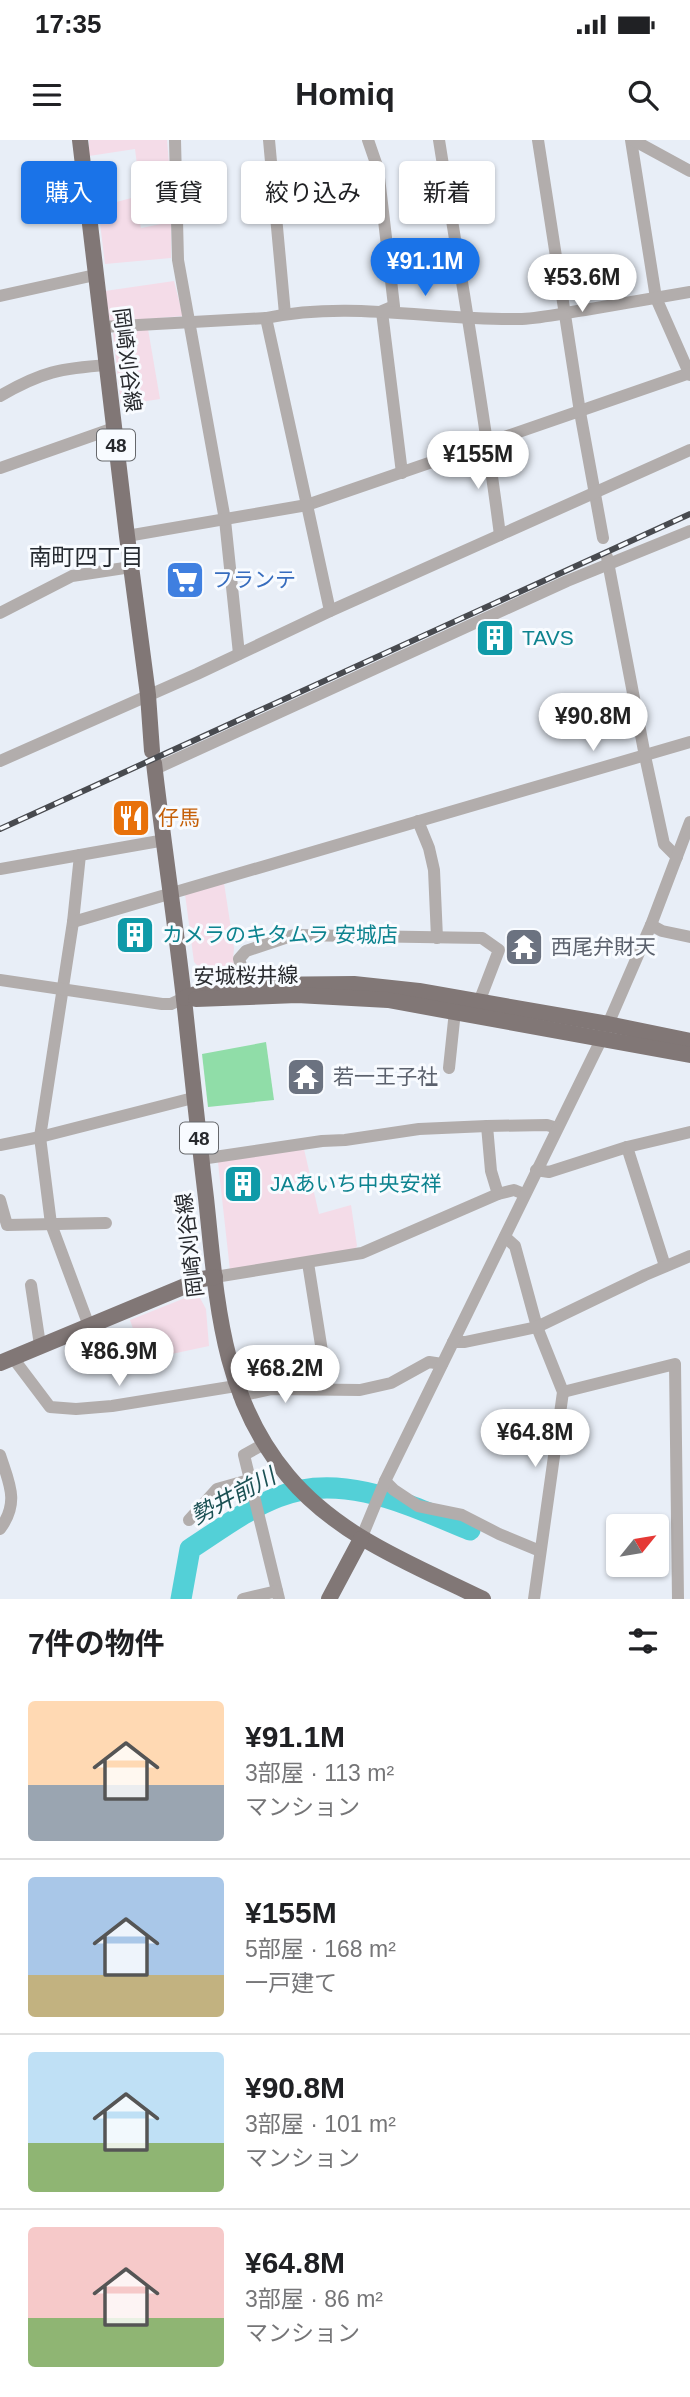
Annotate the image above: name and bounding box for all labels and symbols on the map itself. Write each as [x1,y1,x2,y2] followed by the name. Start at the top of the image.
[368,239,482,298] pin: ¥91.1M
[525,254,639,314] pin: ¥53.6M
[110,306,145,413] street label: 岡崎刈谷線
[97,430,135,460] road number: 48
[429,432,527,491] pin: ¥155M
[29,544,144,570] district label: 南町四丁目
[164,559,206,601] supermarket icon: フランテ
[212,568,296,591] place label: フランテ
[474,617,516,659] building icon: TAVS
[522,626,574,649] place label: TAVS
[536,694,650,753] pin: ¥90.8M
[110,797,152,839] restaurant icon: 仔馬
[158,806,200,829] place label: 仔馬
[114,914,156,956] building icon: カメラのキタムラ 安城店
[162,923,398,946] place label: カメラのキタムラ 安城店
[503,926,545,968] temple icon: 西尾弁財天
[551,935,656,958] place label: 西尾弁財天
[193,963,299,988] street label: 安城桜井線
[285,1056,327,1098] temple icon: 若一王子社
[333,1065,438,1088] place label: 若一王子社
[180,1122,218,1154] road number: 48
[222,1163,264,1205] building icon: JAあいち中央安祥
[270,1172,442,1195] place label: JAあいち中央安祥
[172,1192,207,1299] street label: 岡崎刈谷線
[62,1328,176,1388] pin: ¥86.9M
[228,1346,342,1405] pin: ¥68.2M
[478,1410,592,1469] pin: ¥64.8M
[186,1462,282,1529] water label: 勢井前川
[606,1514,668,1577] north arrow

